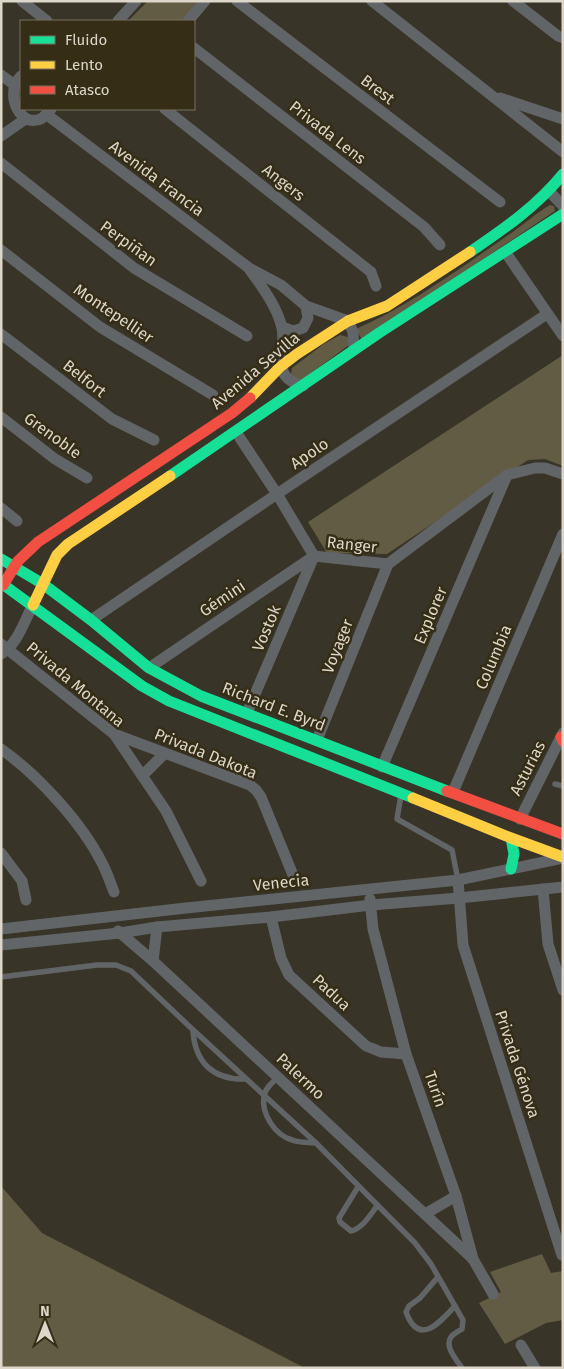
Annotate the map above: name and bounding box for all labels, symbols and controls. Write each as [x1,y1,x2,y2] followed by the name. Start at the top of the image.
[20,20,195,110] legend
[65,31,107,49] text: Fluido
[65,56,103,74] text: Lento
[357,71,399,108] street label: Brest
[65,81,110,99] text: Atasco
[286,97,370,168] street label: Privada Lens
[105,137,208,220] street label: Avenida Francia
[259,160,309,205] street label: Angers
[97,217,161,270] street label: Perpiñan
[70,280,158,348] street label: Montepellier
[207,328,304,413] street label: Avenida Sevilla
[59,356,110,401] street label: Belfort
[20,408,85,463] street label: Grenoble
[287,434,332,473] street label: Apolo
[326,532,379,557] street label: Ranger
[196,576,249,621] street label: Gémini
[410,583,451,647] street label: Explorer
[248,601,285,654] street label: Vostok
[318,615,357,676] street label: Voyager
[471,622,516,692] street label: Columbia
[23,638,129,731] street label: Privada Montana
[220,678,328,735] street label: Richard E. Byrd
[152,724,260,783] street label: Privada Dakota
[506,738,549,799] street label: Asturias
[252,870,310,895] street label: Venecia
[309,970,354,1015] street label: Padua
[491,1008,544,1120] street label: Privada Génova
[272,1049,329,1104] street label: Palermo
[421,1069,451,1110] street label: Turín
[20,1299,70,1349] north arrow
[40,1303,50,1320] text: N

